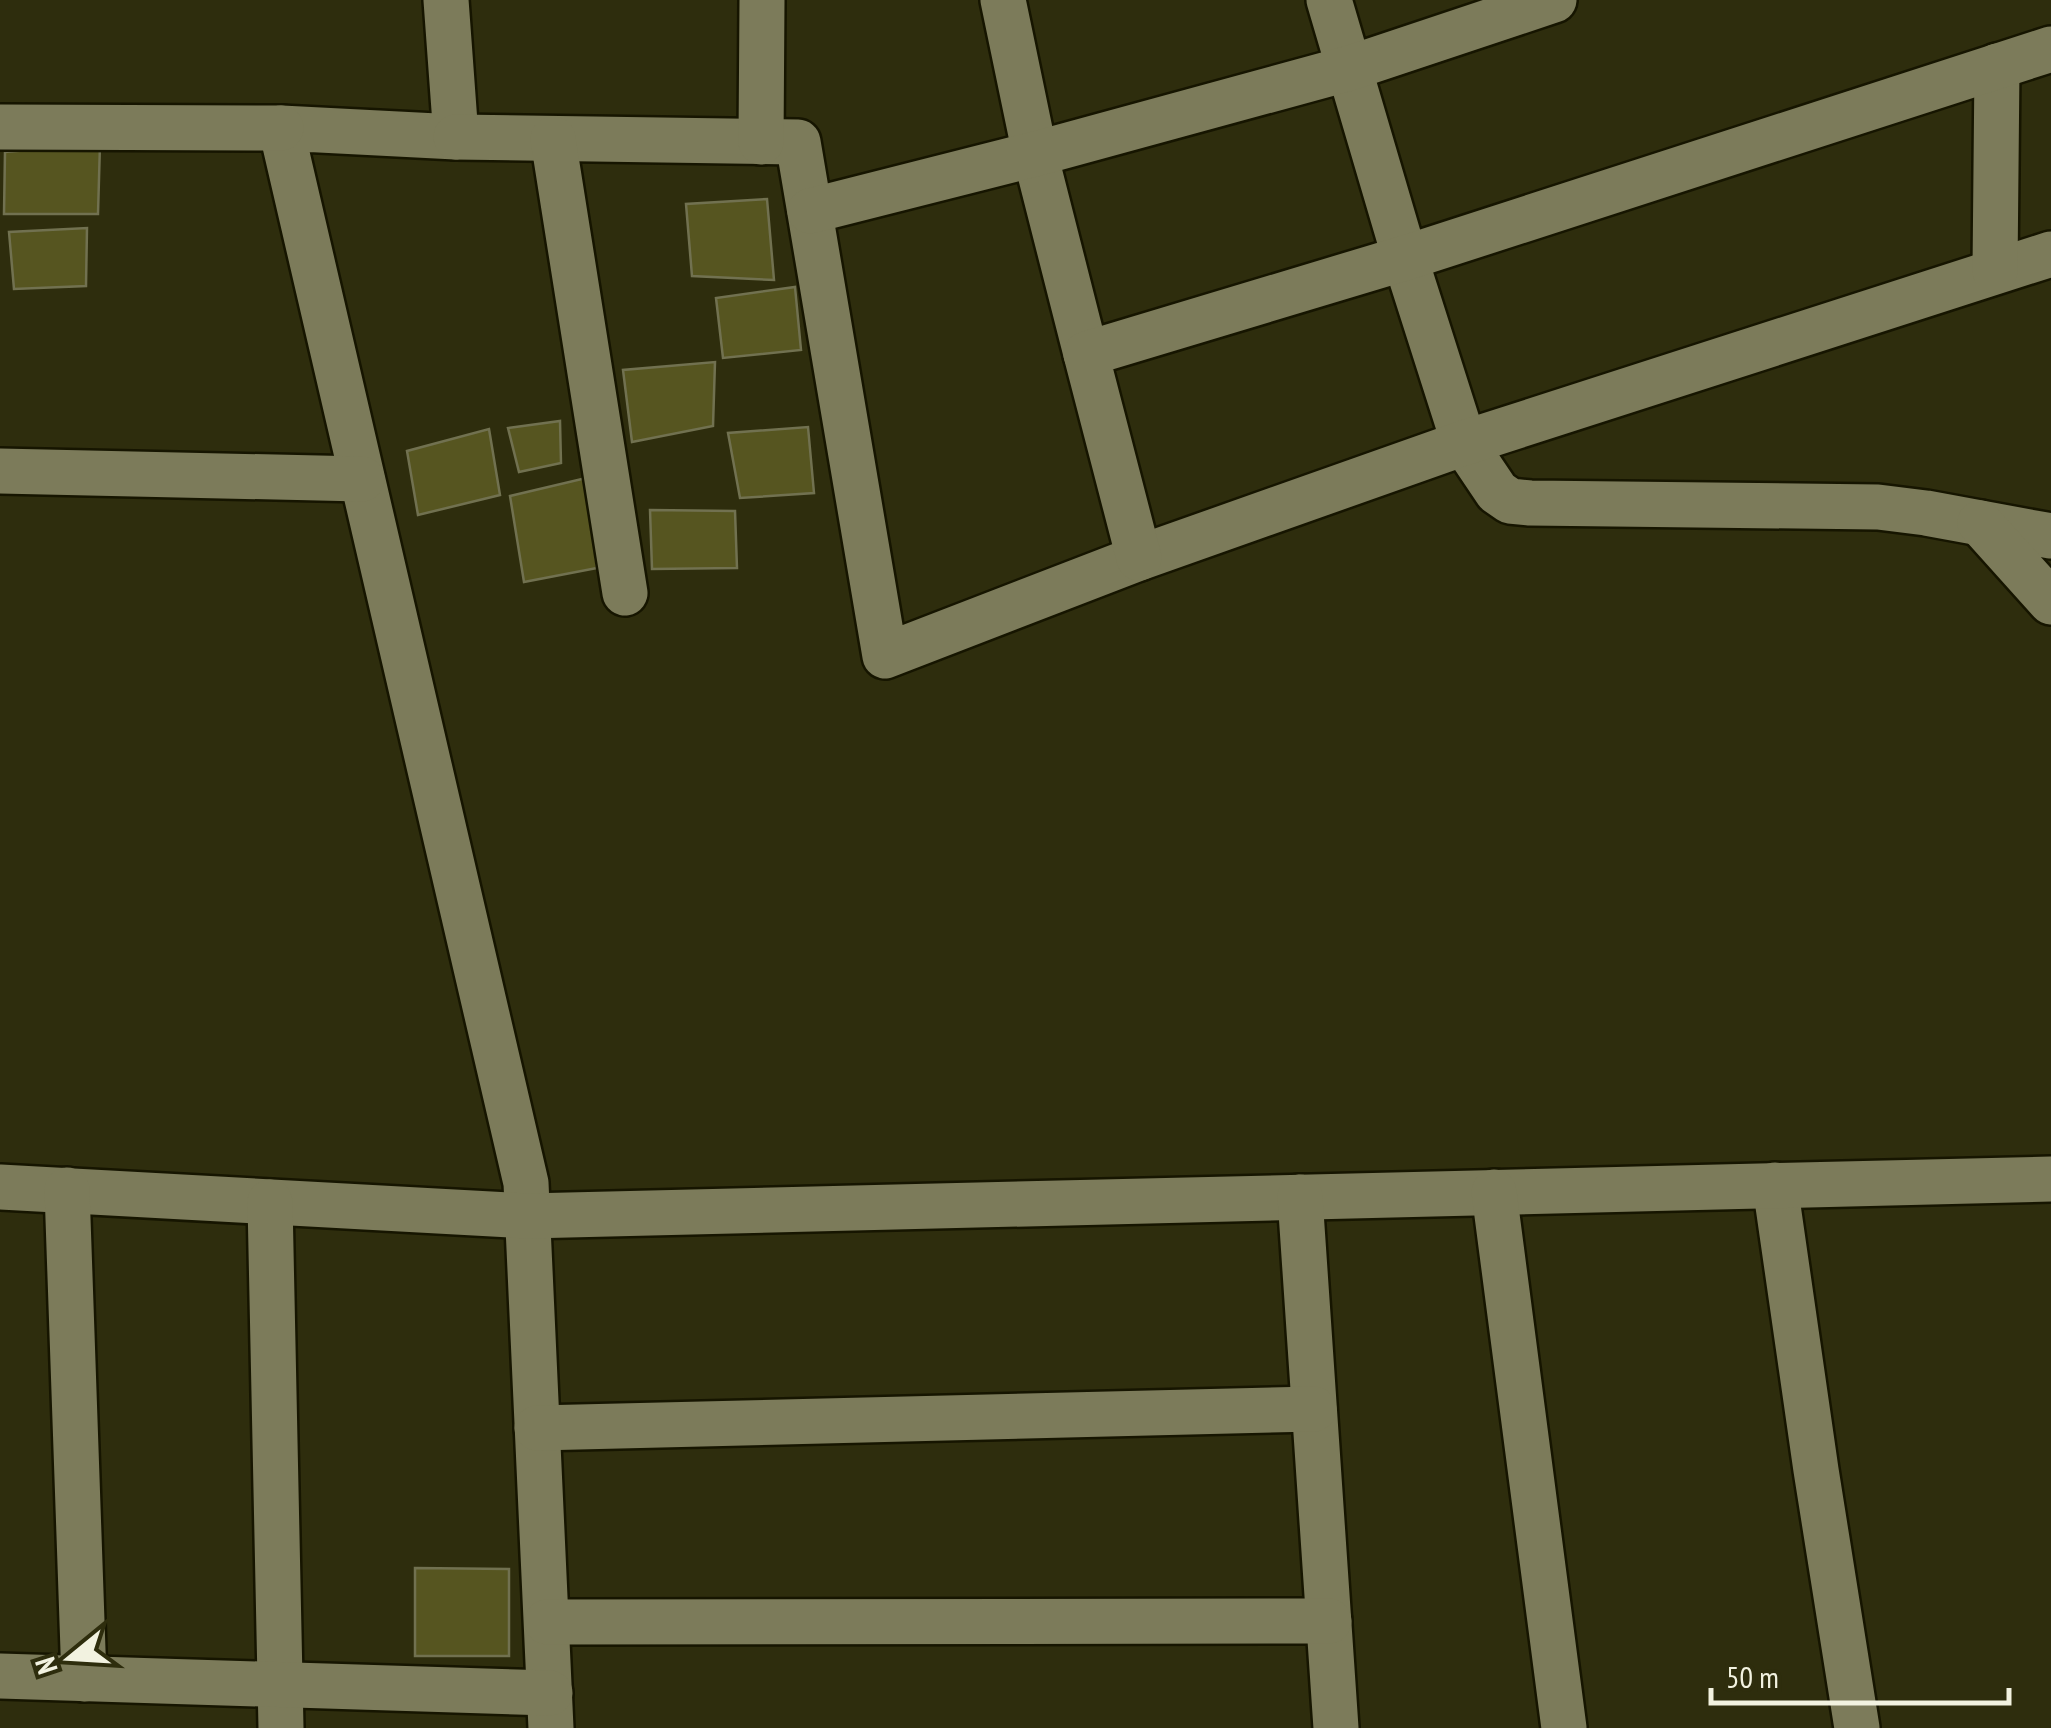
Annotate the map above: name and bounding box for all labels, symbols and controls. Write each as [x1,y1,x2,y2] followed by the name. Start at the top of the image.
[20,1608,120,1708] north arrow
[1711,1643,2008,1705] scale bar
[26,1653,66,1679] text: N
[1726,1657,1779,1696] text: 50 m

